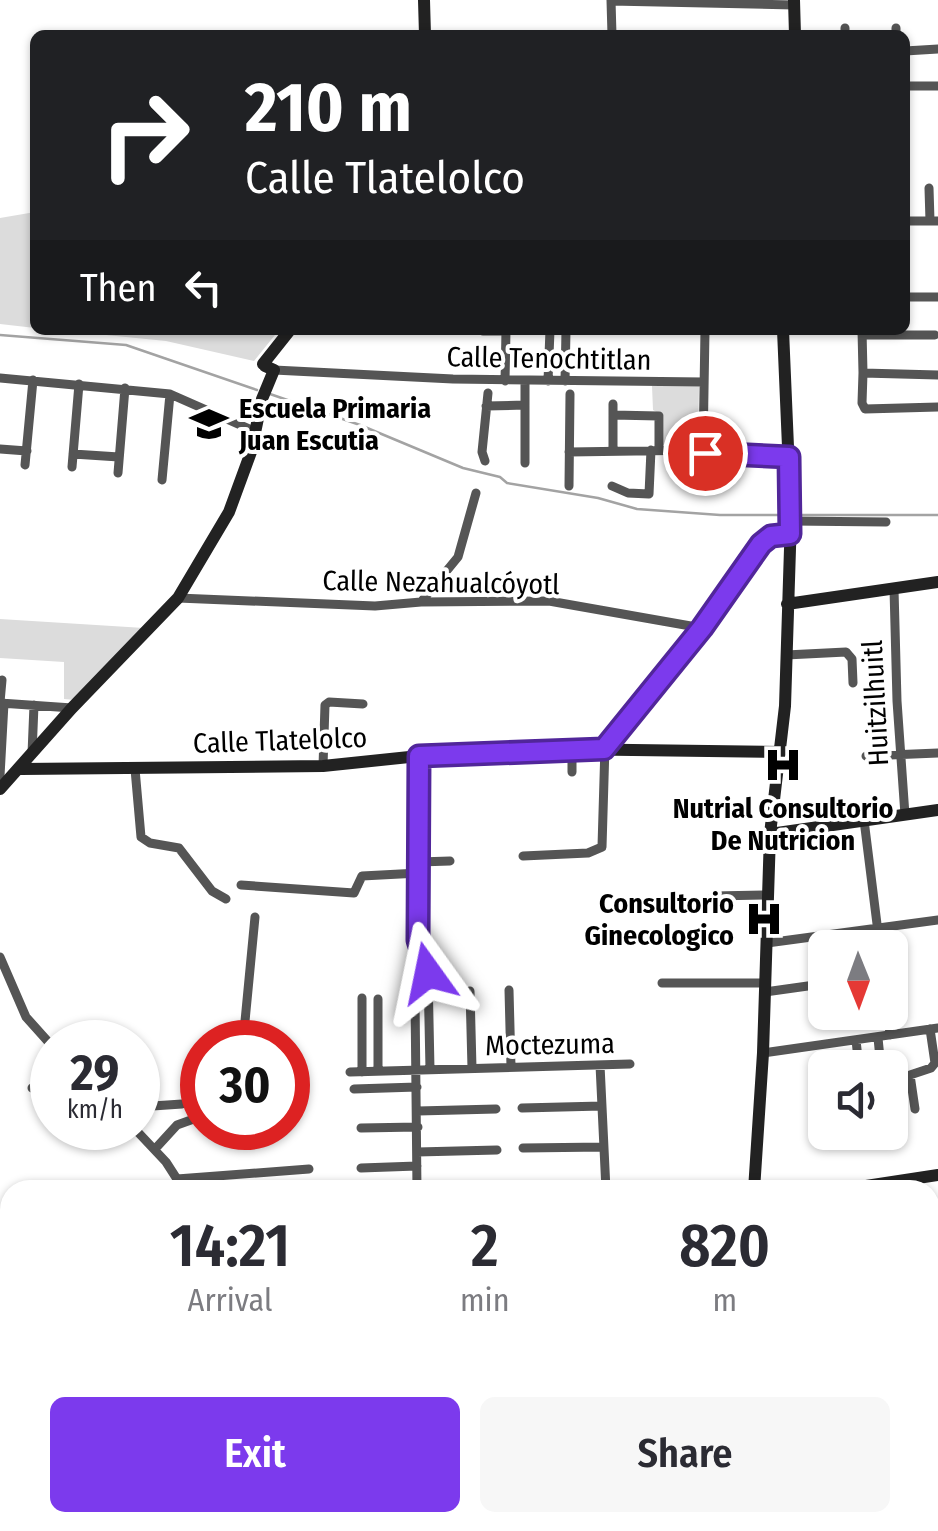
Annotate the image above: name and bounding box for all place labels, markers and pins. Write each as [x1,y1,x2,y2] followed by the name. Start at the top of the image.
[238,392,431,457] place label: Escuela Primaria Juan Escutia
[188,403,230,445] school or university icon: Escuela Primaria Juan Escutia
[663,411,748,496] pin
[762,744,804,786] hospital icon: Nutrial Consultorio De Nutricion
[673,792,893,857] place label: Nutrial Consultorio De Nutricion
[585,887,734,952] place label: Consultorio Ginecologico
[743,898,785,940] hospital icon: Consultorio Ginecologico

